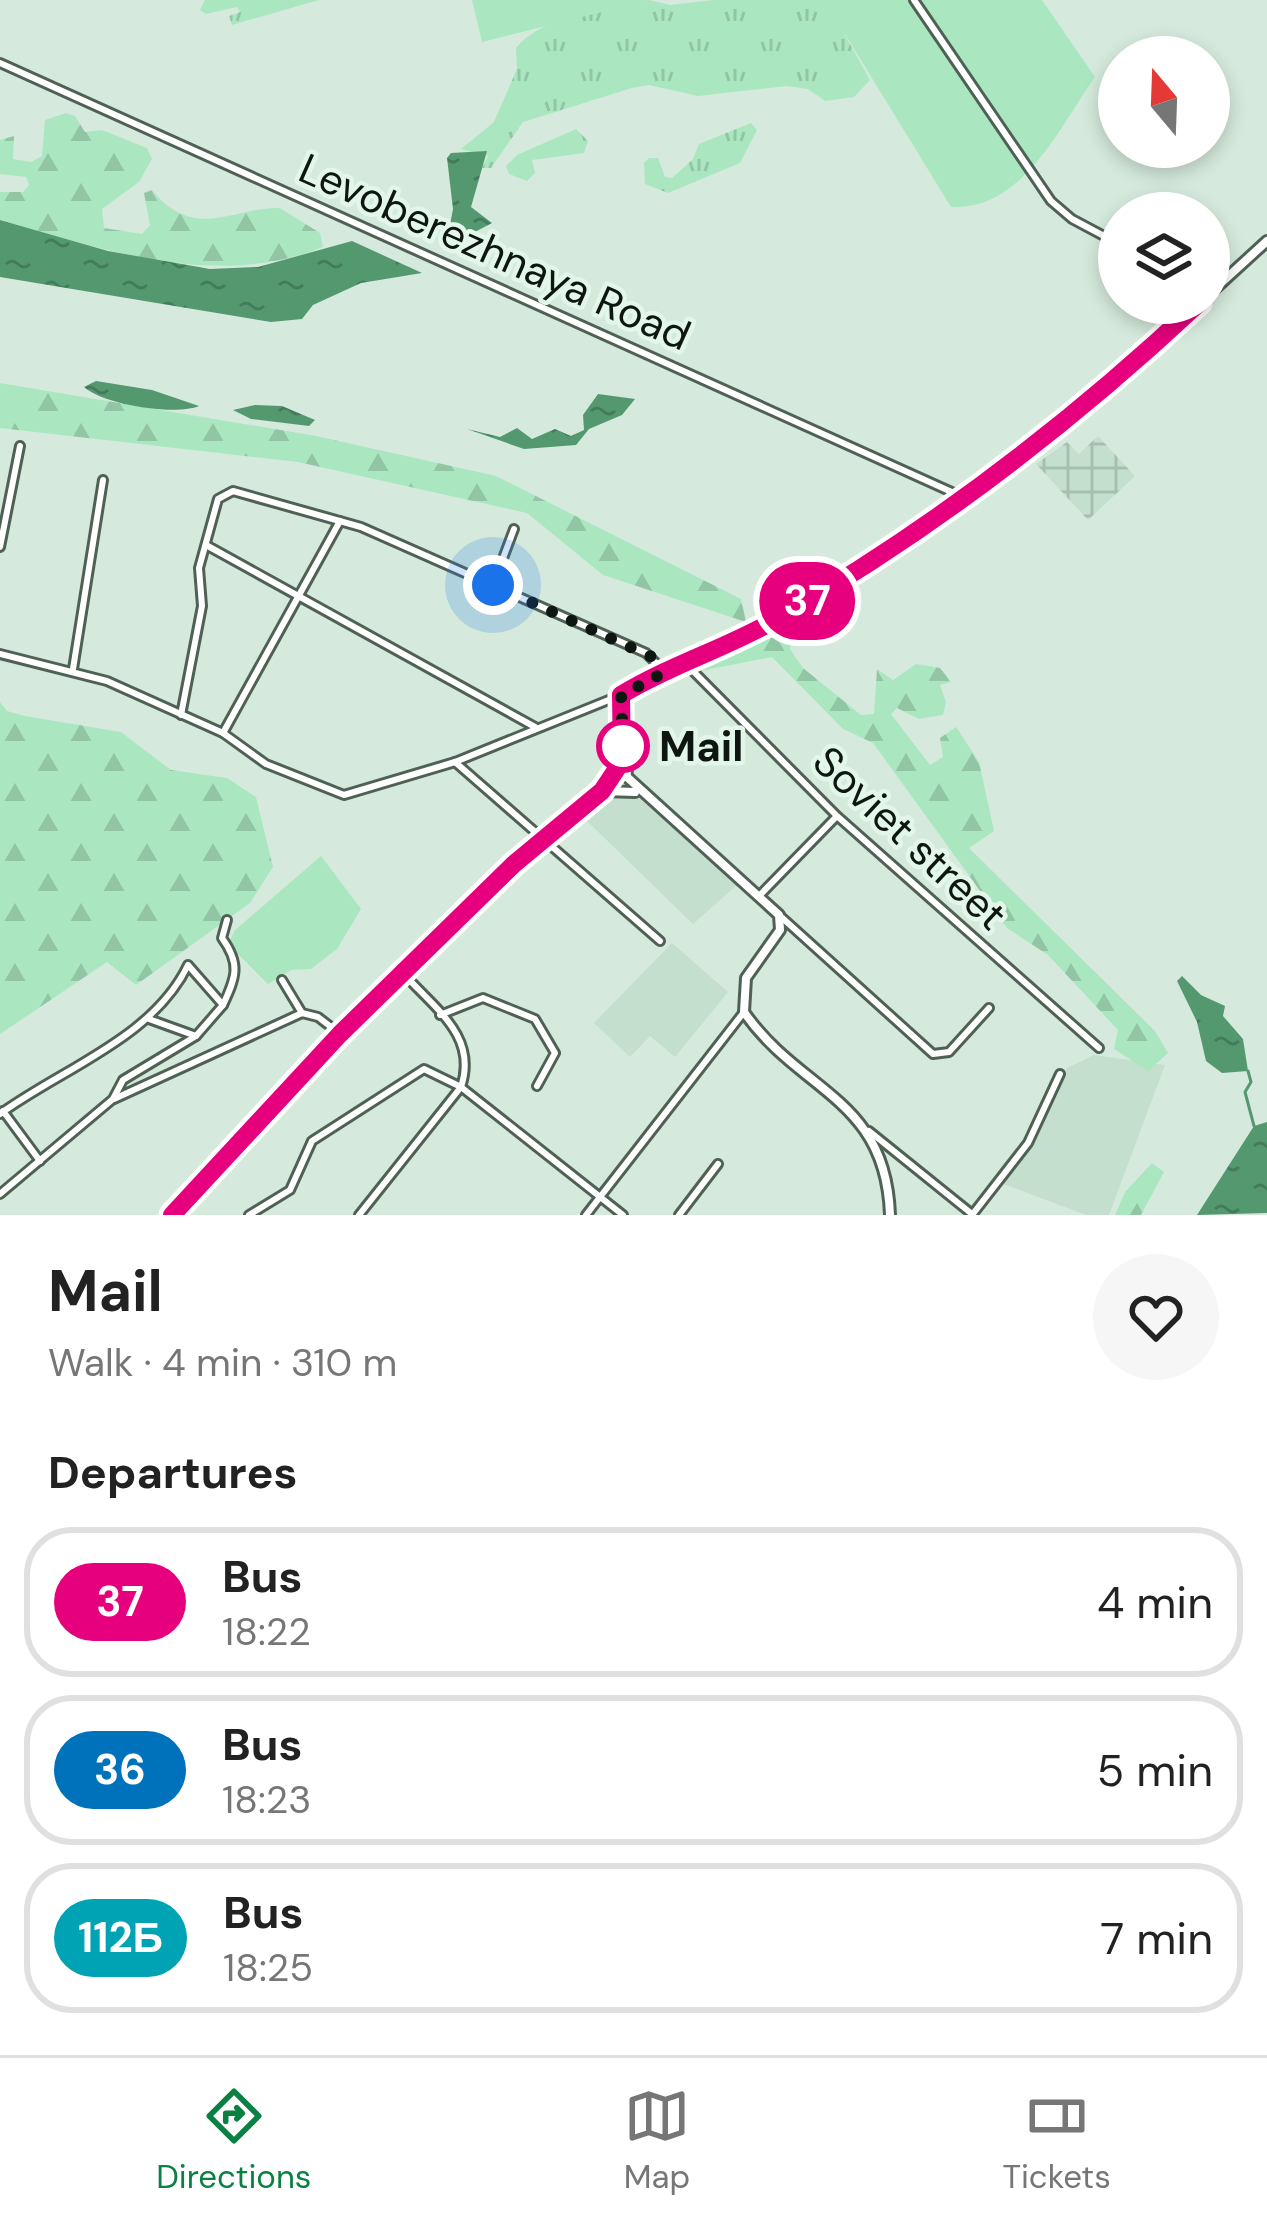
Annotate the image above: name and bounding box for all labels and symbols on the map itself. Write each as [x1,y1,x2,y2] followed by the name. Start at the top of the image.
[1098,36,1230,168] north arrow
[291,141,699,363] street label: Levoberezhnaya Road
[463,555,523,615] your location
[753,562,861,640] line badge: 37
[659,719,744,774] place label: Mail
[598,721,648,771] marker: Mail
[801,734,1019,942] street label: Soviet street

